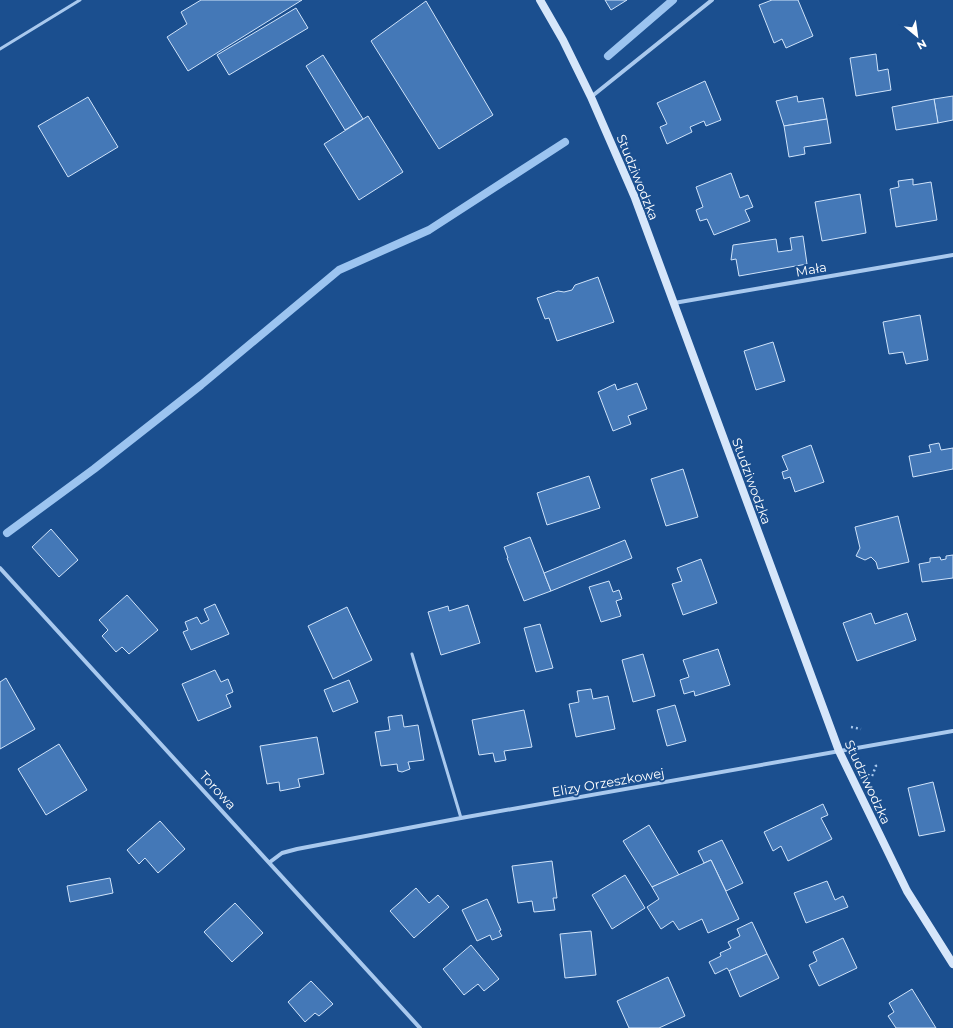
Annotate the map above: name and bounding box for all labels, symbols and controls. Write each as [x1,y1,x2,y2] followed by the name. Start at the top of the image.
[897,16,937,56] north arrow
[915,36,929,53] text: N
[614,132,662,222] street label: Studziwodzka
[794,258,828,280] street label: Mała
[729,435,775,527] street label: Studziwodzka
[841,737,895,827] street label: Studziwodzka
[550,764,666,800] street label: Elizy Orzeszkowej
[196,767,240,813] street label: Torowa

